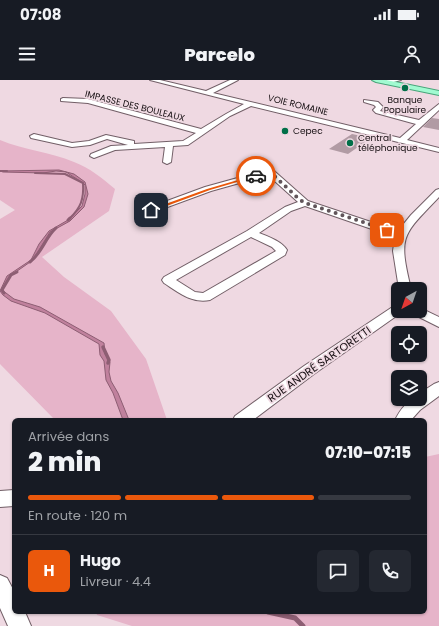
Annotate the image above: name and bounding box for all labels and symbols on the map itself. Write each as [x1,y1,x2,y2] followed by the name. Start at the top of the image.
[400,83,410,93] marker: Banque Populaire
[84,88,187,124] street label: IMPASSE DES BOULEAUX
[267,92,330,118] street label: VOIE ROMAINE
[384,94,427,116] place label: Banque Populaire
[293,125,323,137] place label: Cepec
[280,126,290,136] marker: Cepec
[358,132,418,154] place label: Central téléphonique
[345,138,355,148] marker: Central téléphonique
[236,156,276,196] courier
[134,193,168,227] pin
[370,213,404,247] pin
[391,282,427,318] north arrow
[264,322,374,406] street label: RUE ANDRÉ SARTORETTI

